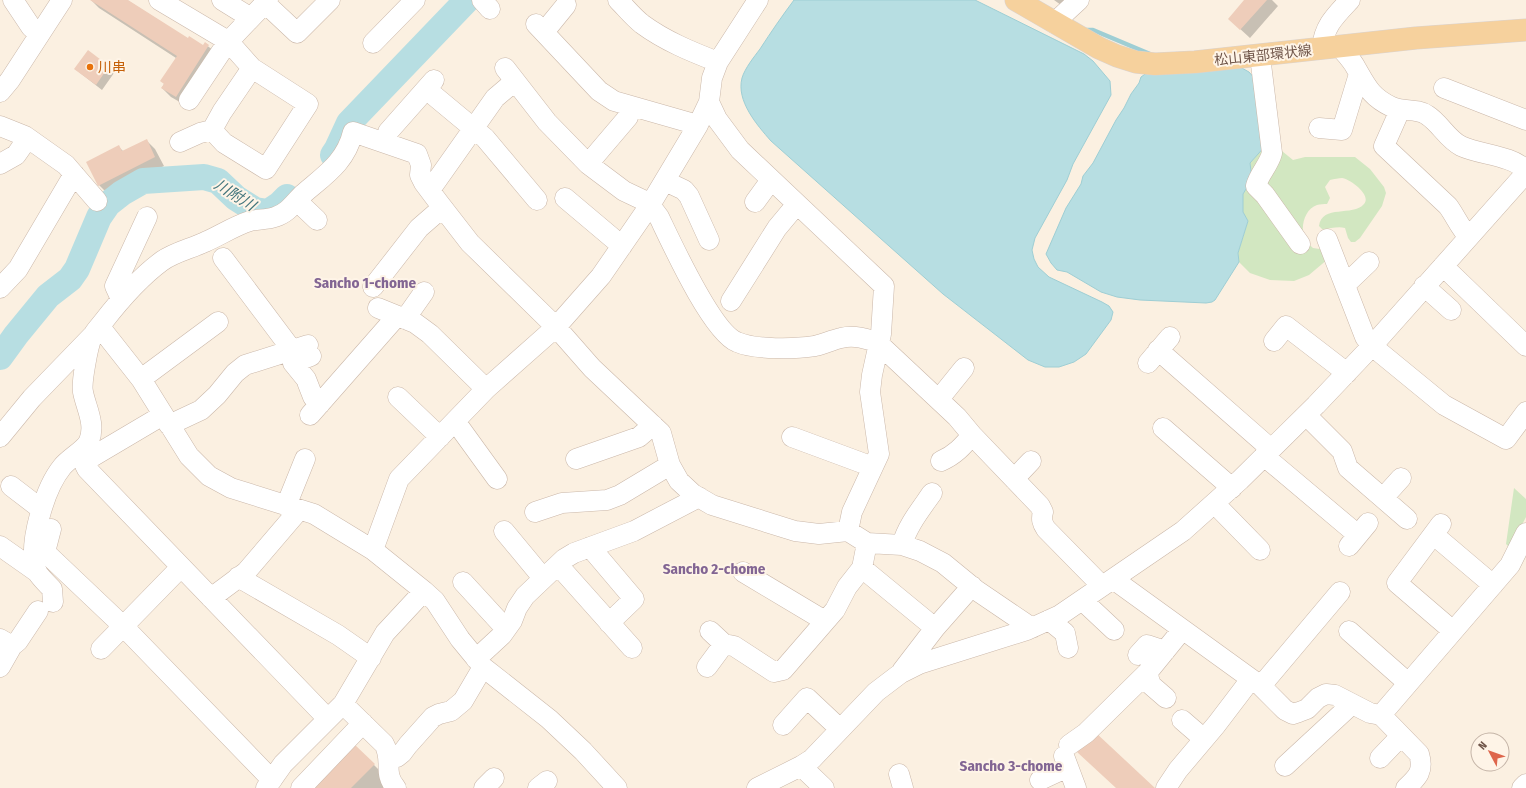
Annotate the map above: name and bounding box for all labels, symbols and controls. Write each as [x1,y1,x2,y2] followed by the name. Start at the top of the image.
[1213,42,1313,69] street label: 松山東部環状線
[98,59,126,76] place label: 川串
[85,62,95,72] marker: 川串
[211,175,261,216] water label: 川附川
[314,274,416,292] district label: Sancho 1-chome
[663,560,766,578] district label: Sancho 2-chome
[1470,732,1510,772] north arrow
[1476,739,1490,753] text: N
[960,757,1063,775] district label: Sancho 3-chome

